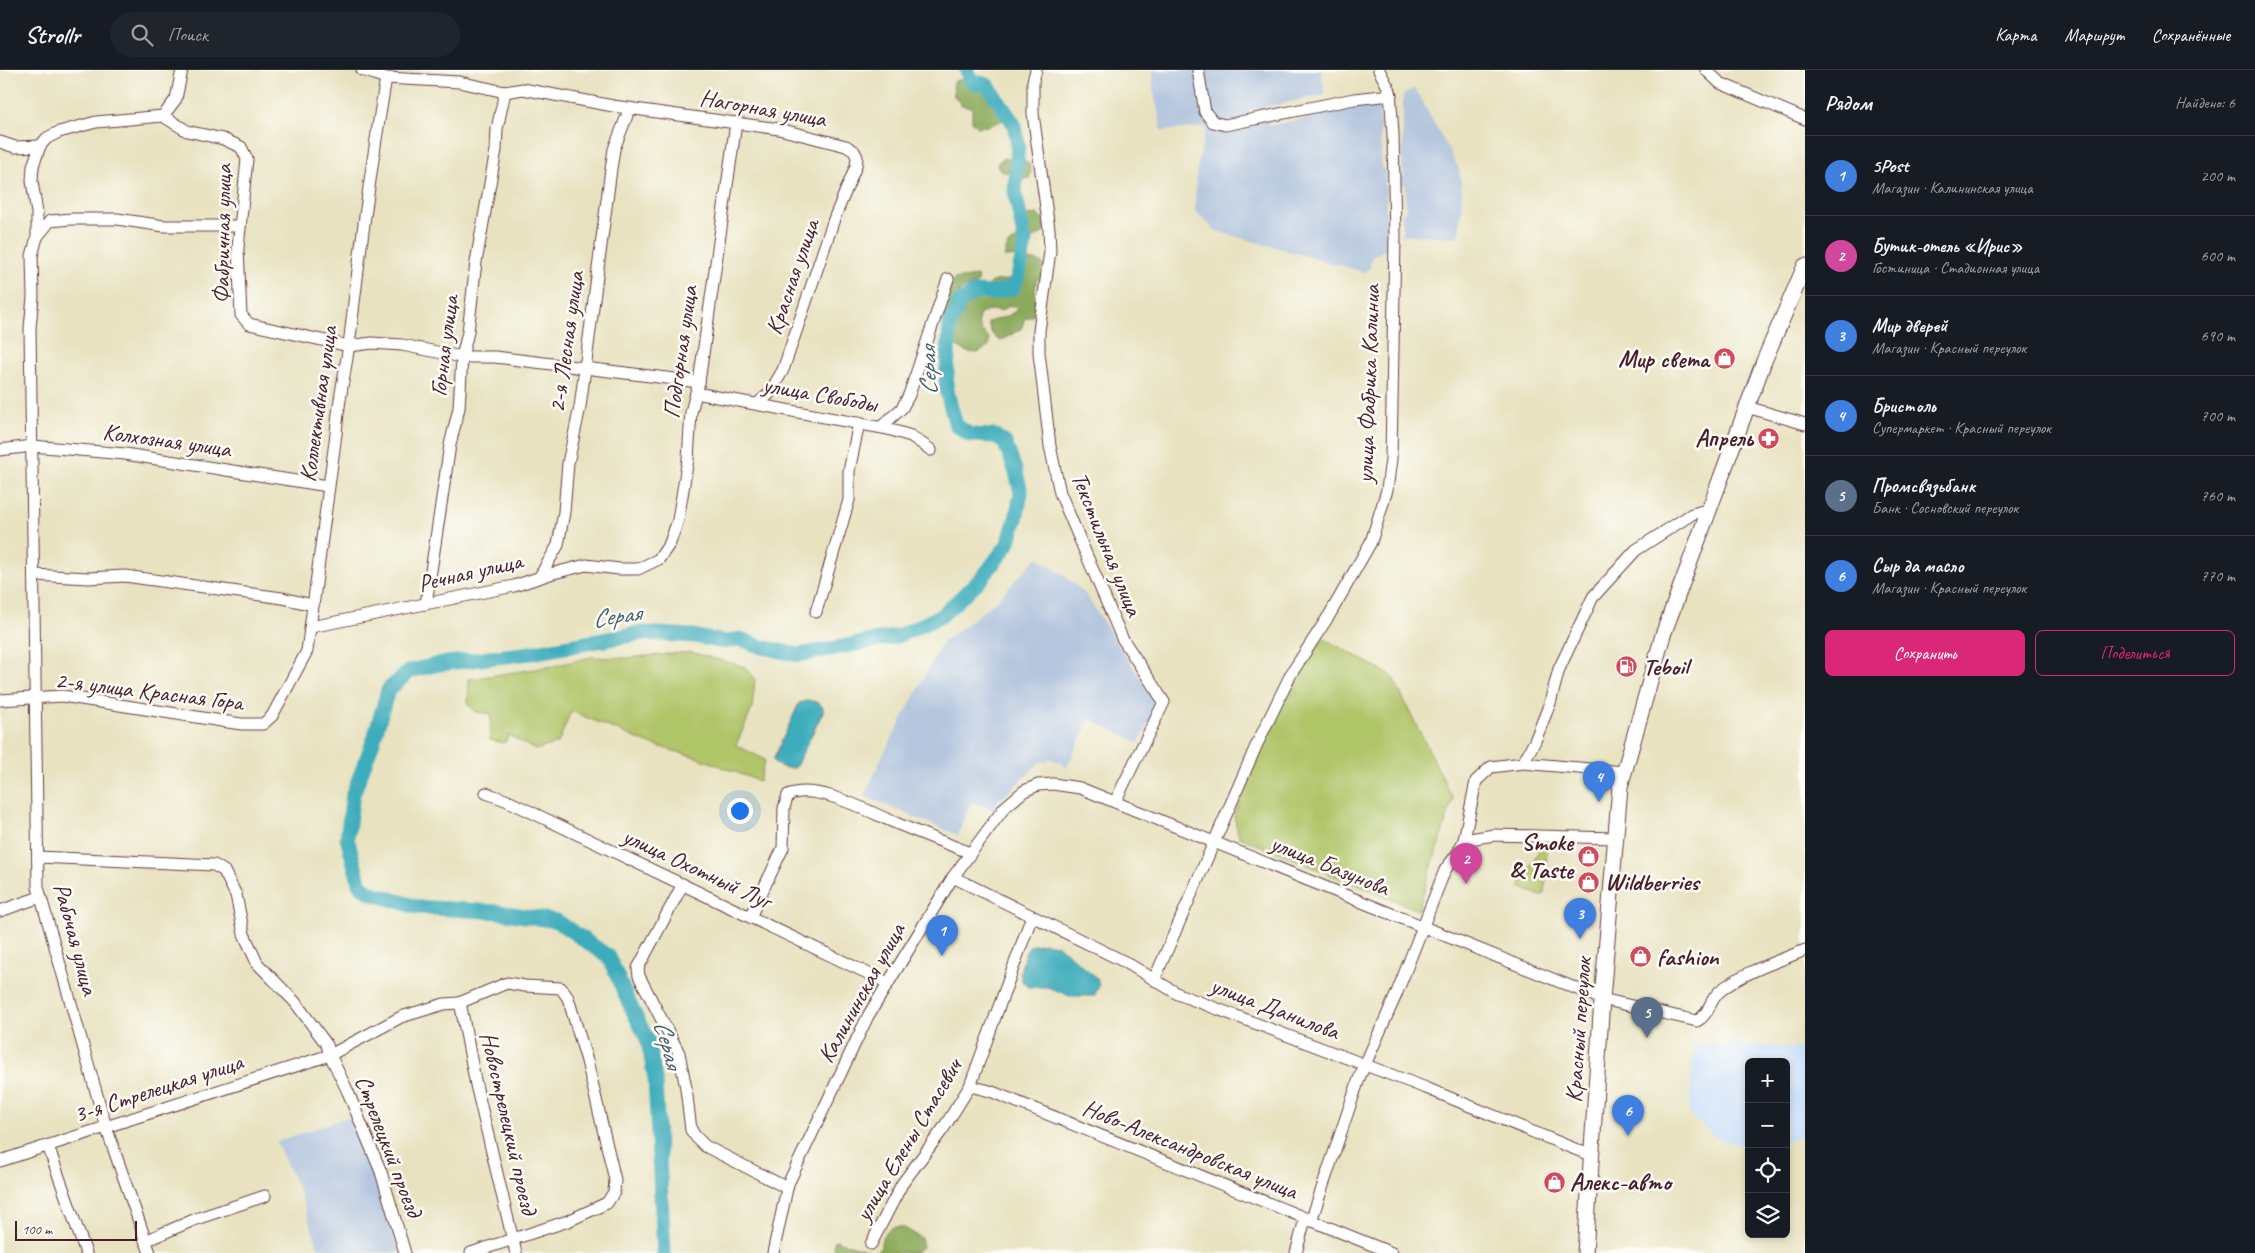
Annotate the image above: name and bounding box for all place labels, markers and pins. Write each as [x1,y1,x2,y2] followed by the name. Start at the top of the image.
[1618,344,1711,374] place label: Мир света
[1713,347,1737,371] shop icon: Мир света
[1695,423,1755,453] place label: Апрель
[1757,426,1781,450] pharmacy icon: Апрель
[1643,652,1693,682] place label: Teboil
[1615,655,1639,679] fuel station icon: Teboil
[1583,761,1615,802] pin: 4
[1510,827,1575,885] place label: Smoke & Taste
[1450,843,1482,884] pin: 2
[1577,844,1601,868] shop icon: Smoke & Taste
[1605,867,1701,897] place label: Wildberries
[1577,870,1601,894] shop icon: Wildberries
[1564,898,1596,939] pin: 3
[926,915,958,956] pin: 1
[1657,942,1720,972] place label: fashion
[1629,945,1653,969] shop icon: fashion
[1631,997,1663,1038] pin: 5
[1612,1095,1644,1136] pin: 6
[1570,1167,1674,1197] place label: Алекс-авто
[1542,1170,1566,1194] shop icon: Алекс-авто

